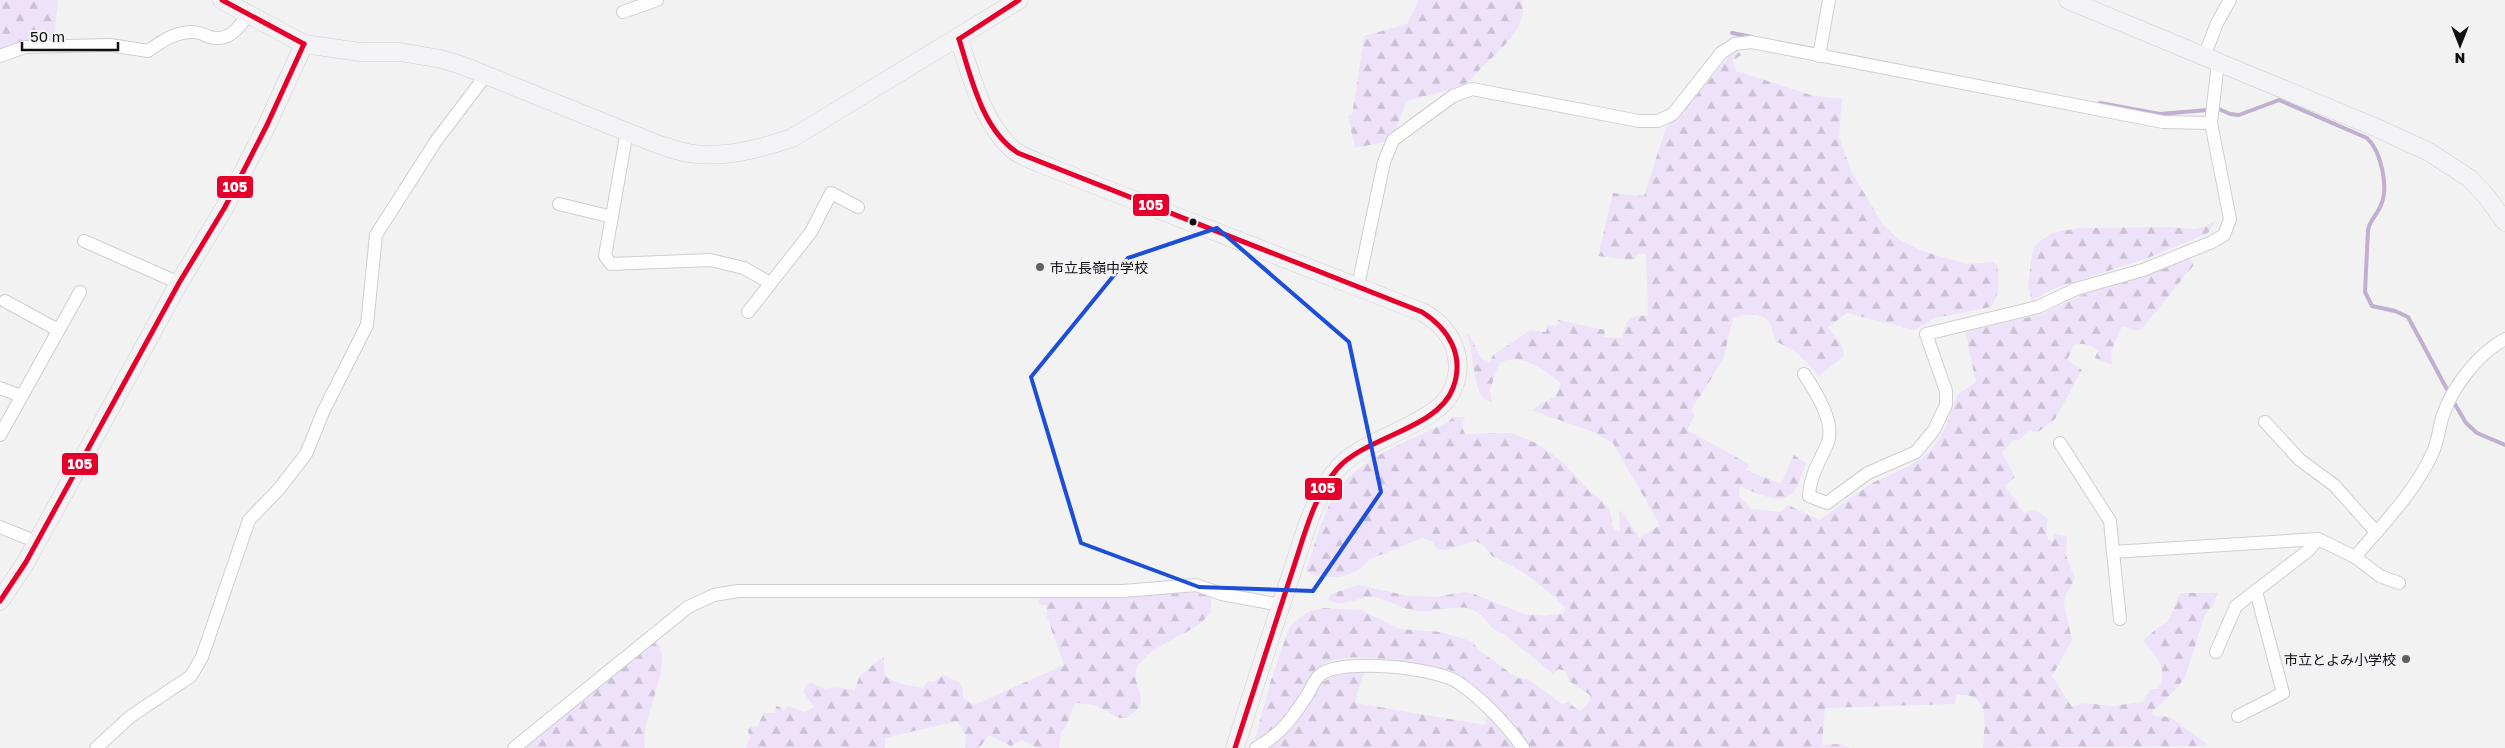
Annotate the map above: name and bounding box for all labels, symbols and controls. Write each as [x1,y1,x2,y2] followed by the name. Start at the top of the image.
[22,20,119,52] scale bar
[2435,20,2485,70] north arrow
[30,27,65,45] text: 50 m
[2455,50,2465,67] text: N
[216,175,254,199] line badge: 105
[223,178,248,195] text: 105
[1132,193,1170,217] line badge: 105
[1139,196,1164,213] text: 105
[1188,217,1198,227] unlabelled marker
[1050,259,1148,276] place label: 市立長嶺中学校
[1034,261,1046,273] marker: 市立長嶺中学校
[61,452,99,476] line badge: 105
[68,455,93,472] text: 105
[1304,477,1343,501] line badge: 105
[1311,479,1336,496] text: 105
[2284,651,2396,668] place label: 市立とよみ小学校
[2400,653,2412,665] marker: 市立とよみ小学校

